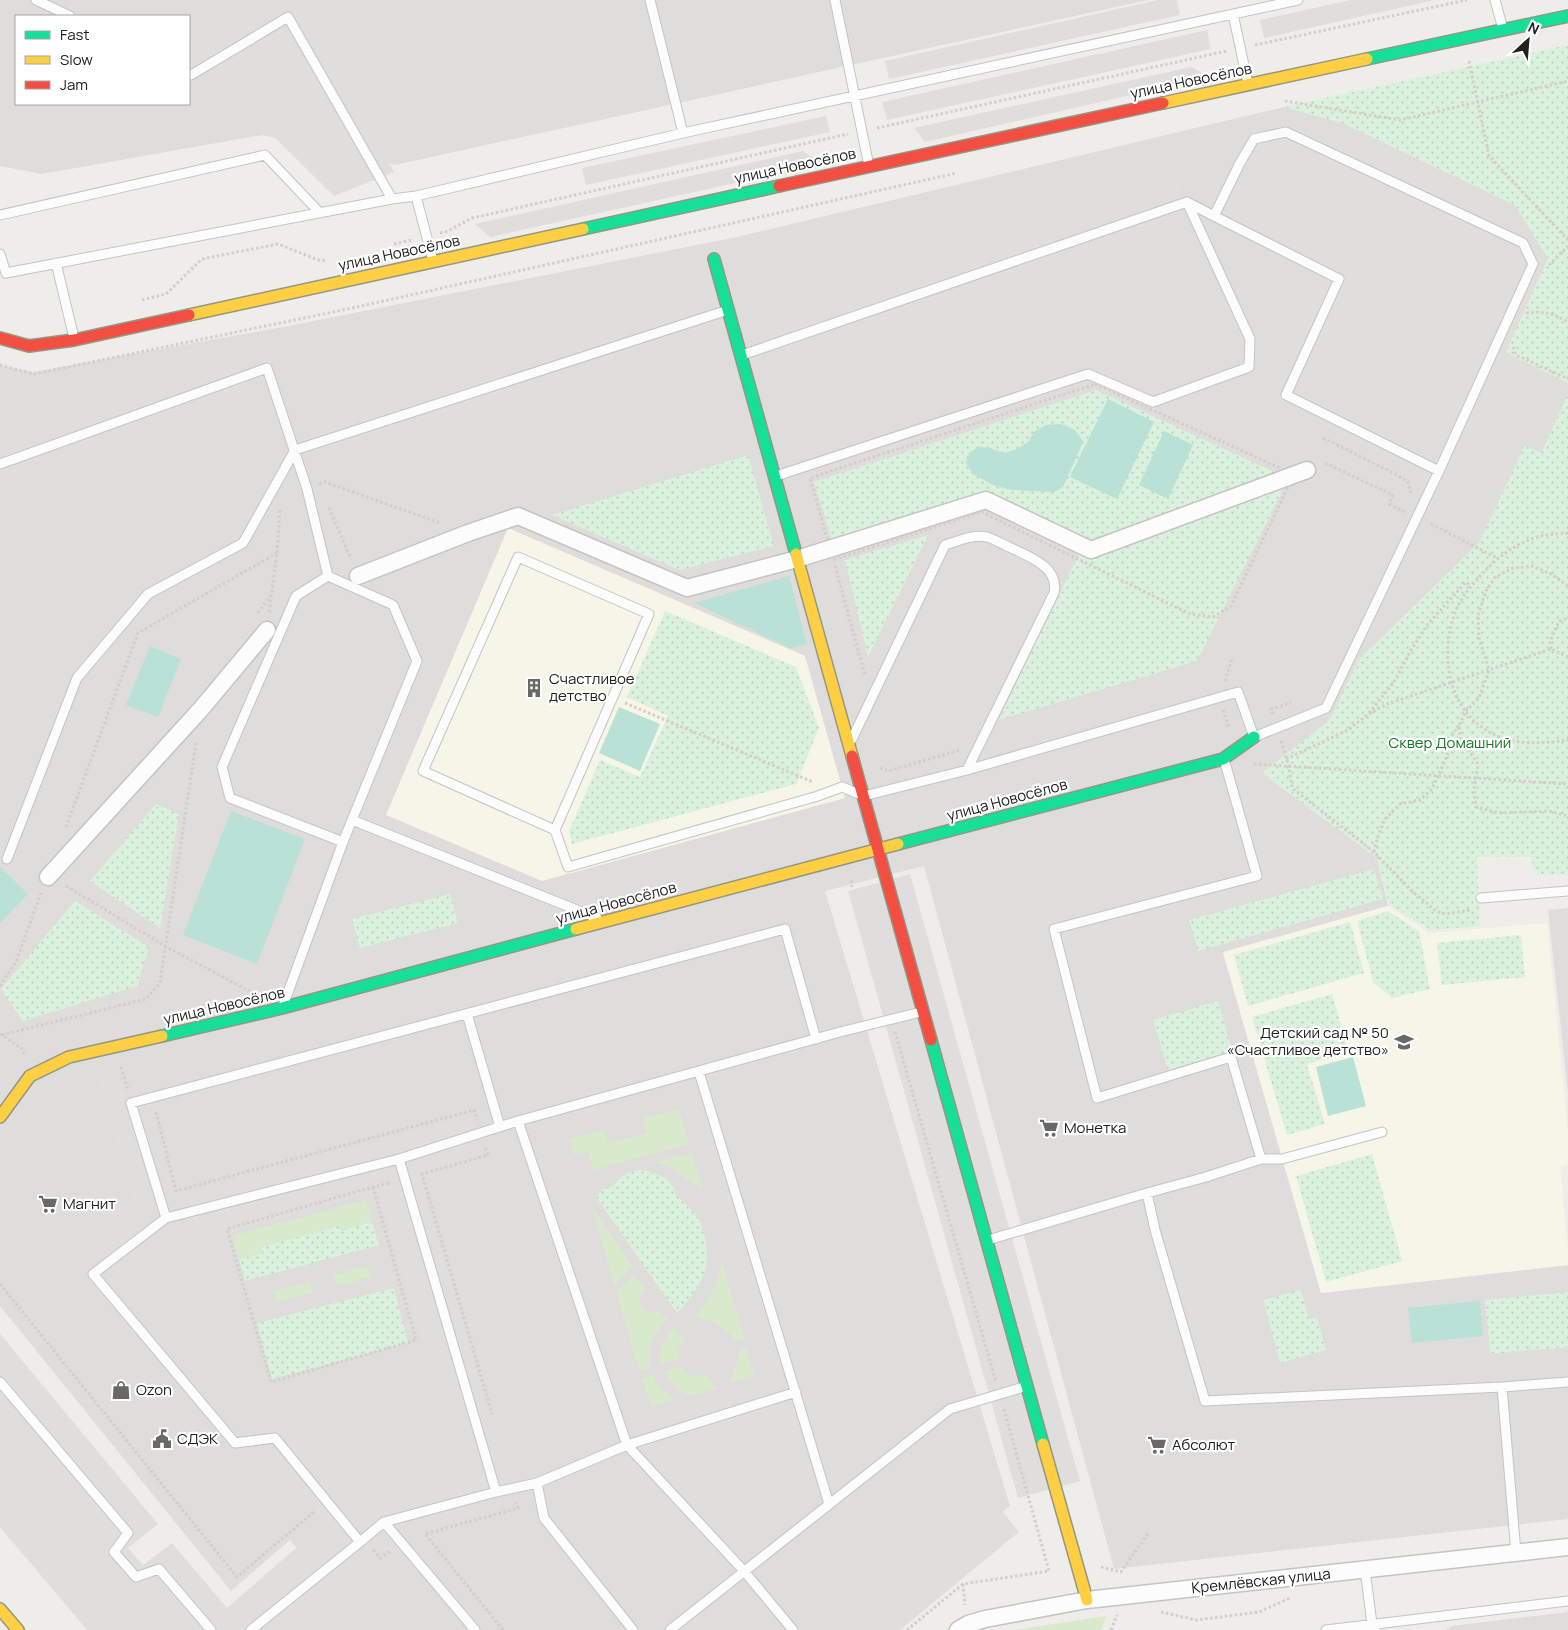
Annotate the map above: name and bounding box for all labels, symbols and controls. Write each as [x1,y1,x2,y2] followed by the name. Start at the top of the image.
[15,15,190,105] legend
[1503,15,1553,65] north arrow
[1525,17,1543,39] text: N
[60,24,89,45] text: Fast
[60,49,93,70] text: Slow
[1128,57,1254,104] street label: улица Новосёлов
[60,74,88,95] text: Jam
[732,142,858,189] street label: улица Новосёлов
[336,229,462,276] street label: улица Новосёлов
[549,668,635,706] place label: Счастливое детство
[523,677,545,699] building icon: Счастливое детство
[1389,732,1511,753] park label: Сквер Домашний
[944,773,1069,826] street label: улица Новосёлов
[553,876,678,929] street label: улица Новосёлов
[161,981,287,1030] street label: улица Новосёлов
[1227,1022,1389,1060] place label: Детский сад № 50 «Счастливое детство»
[1393,1031,1415,1053] school or university icon: Детский сад № 50 «Счастливое детство»
[1038,1117,1060,1139] supermarket icon: Монетка
[1064,1117,1126,1138] place label: Монетка
[37,1193,59,1215] supermarket icon: Магнит
[63,1193,116,1214] place label: Магнит
[110,1379,132,1401] shop icon: Ozon
[136,1379,172,1400] place label: Ozon
[151,1428,173,1450] public building icon: СДЭК
[177,1428,218,1449] place label: СДЭК
[1146,1434,1168,1456] supermarket icon: Абсолют
[1172,1434,1235,1455] place label: Абсолют
[1190,1563,1332,1598] street label: Кремлёвская улица

